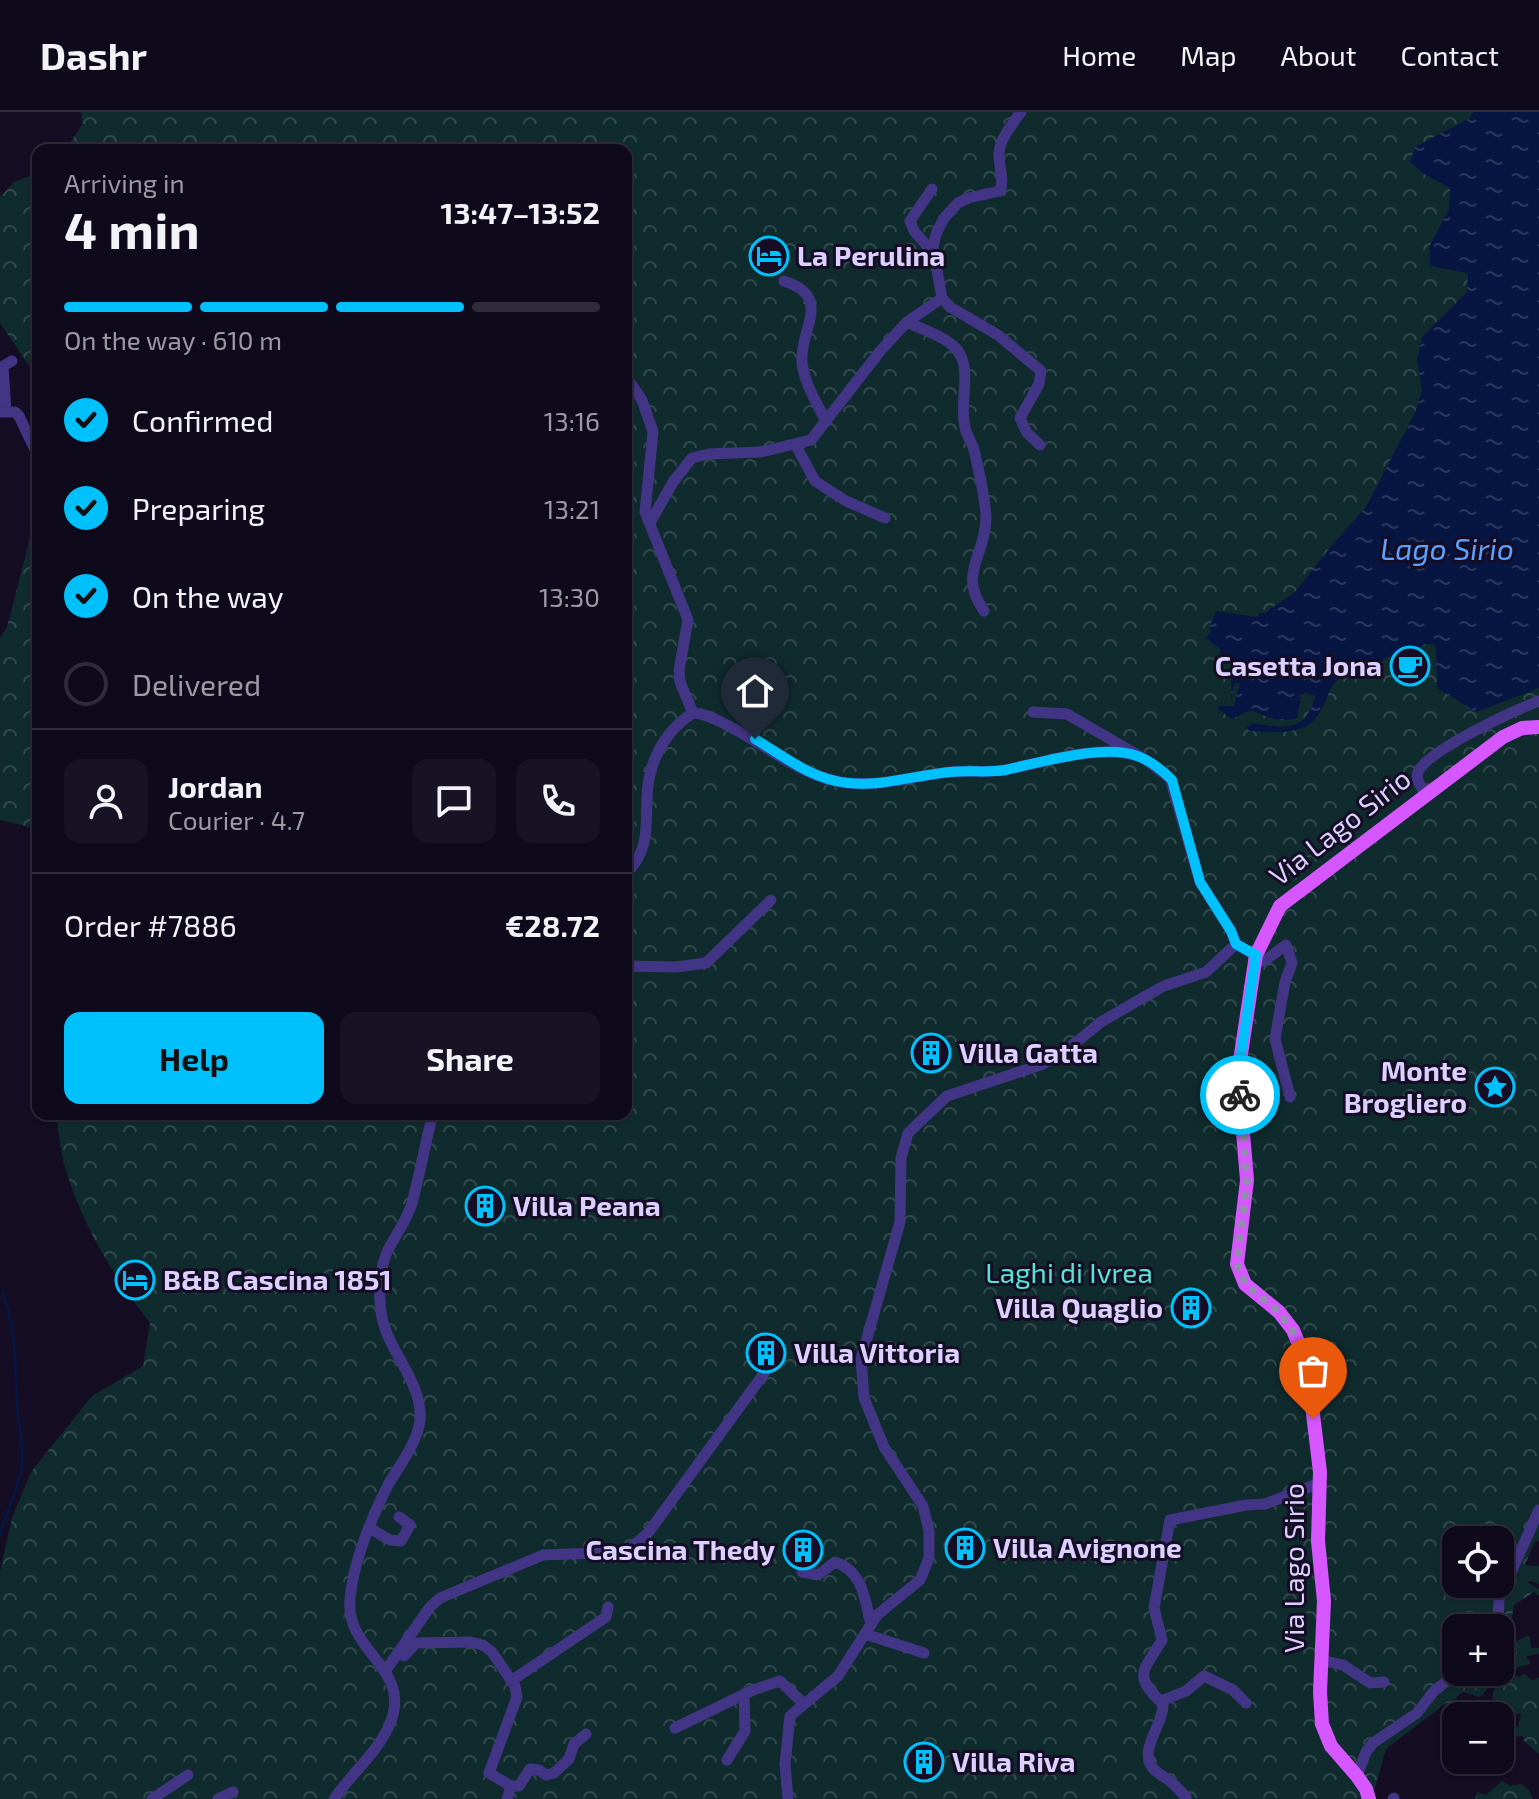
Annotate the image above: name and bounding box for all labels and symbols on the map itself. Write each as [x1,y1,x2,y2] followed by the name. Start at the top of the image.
[748,235,790,277] hotel icon: La Perulina
[797,238,945,272] place label: La Perulina
[1380,530,1514,566] water label: Lago Sirio
[1389,645,1431,687] cafe icon: Casetta Jona
[1215,648,1382,682] place label: Casetta Jona
[721,657,789,739] pin
[1262,761,1417,892] street label: Via Lago Sirio
[910,1032,952,1074] building icon: Villa Gatta
[959,1035,1098,1069] place label: Villa Gatta
[1344,1053,1467,1119] place label: Monte Brogliero
[1200,1055,1280,1135] courier
[1474,1066,1516,1108] place icon: Monte Brogliero
[464,1185,506,1227] building icon: Villa Peana
[513,1188,661,1222] place label: Villa Peana
[985,1255,1153,1289] park label: Laghi di Ivrea
[114,1259,156,1301] hotel icon: B&B Cascina 1851
[163,1262,392,1296] place label: B&B Cascina 1851
[1170,1287,1212,1329] building icon: Villa Quaglio
[995,1290,1163,1325] place label: Villa Quaglio
[745,1332,787,1374] building icon: Villa Vittoria
[794,1335,960,1369] place label: Villa Vittoria
[1279,1337,1347,1419] pin
[1276,1483,1310,1653] street label: Via Lago Sirio
[944,1527,986,1569] building icon: Villa Avignone
[782,1529,824,1571] building icon: Cascina Thedy
[993,1530,1182,1564] place label: Villa Avignone
[585,1532,775,1566] place label: Cascina Thedy
[903,1741,945,1783] building icon: Villa Riva
[952,1744,1075,1778] place label: Villa Riva

